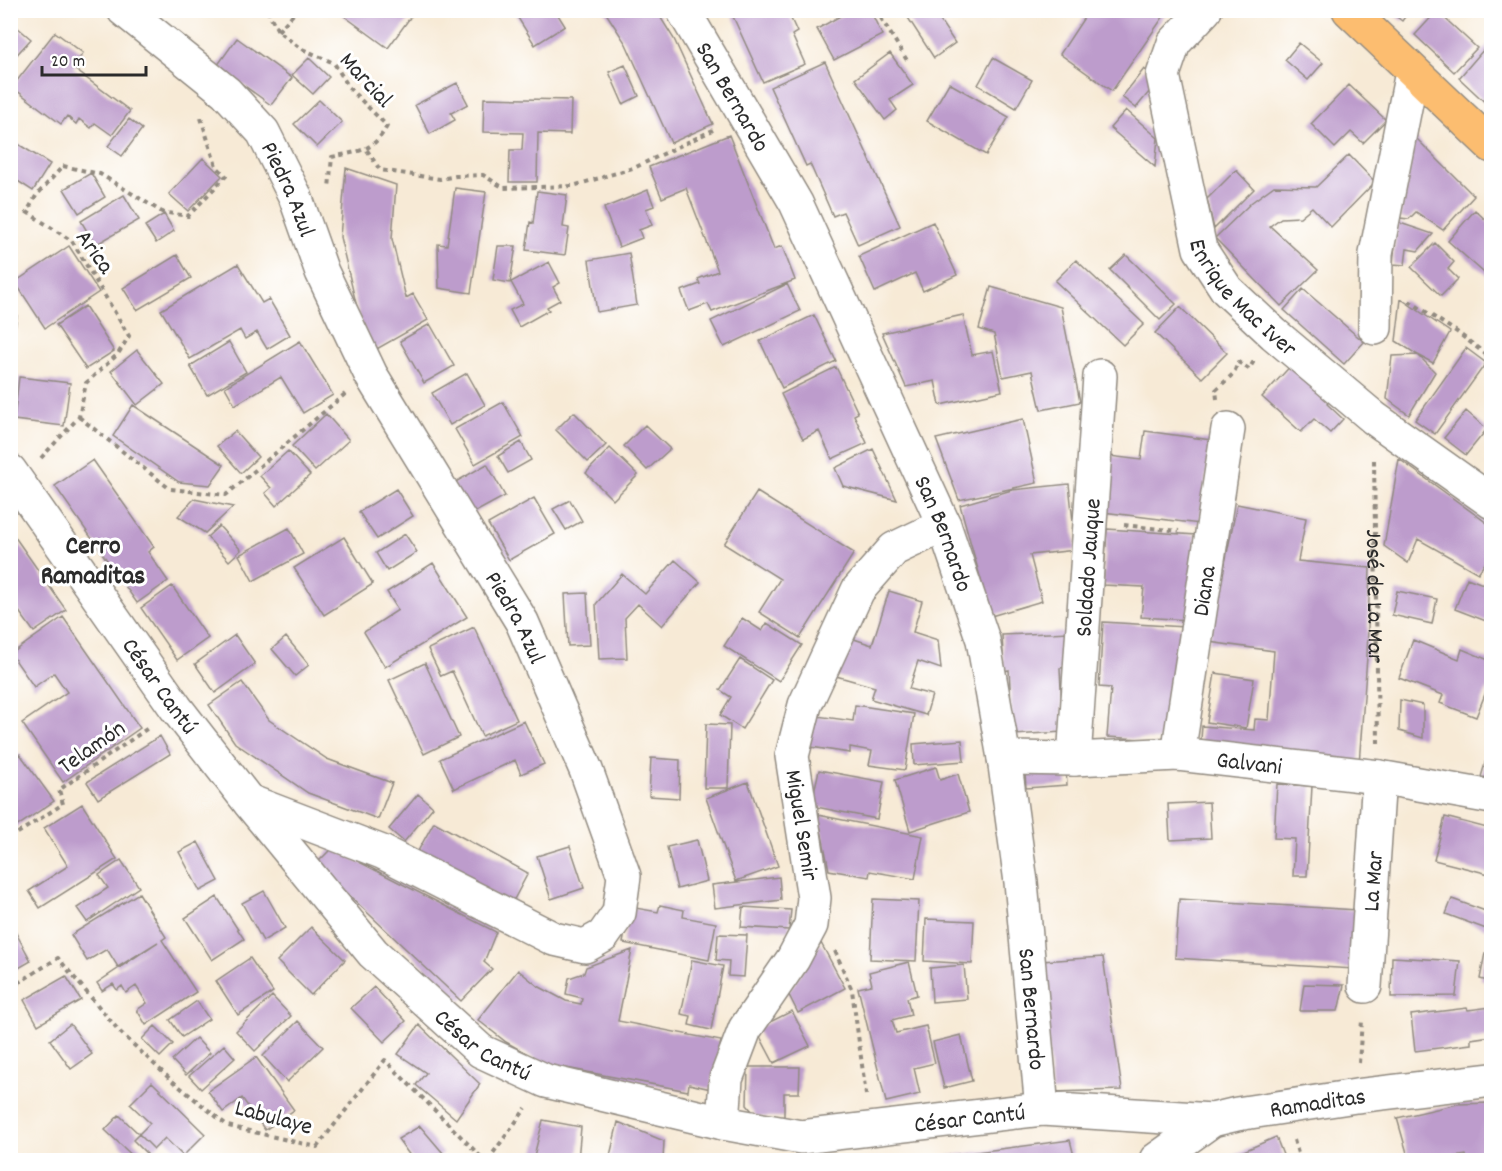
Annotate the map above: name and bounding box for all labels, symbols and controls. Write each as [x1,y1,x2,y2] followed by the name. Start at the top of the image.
[685,36,777,159] street label: San Bernardo
[42,39,146,77] scale bar
[330,46,400,117] street label: Marcial
[51,50,85,75] text: 20 m
[251,137,322,242] street label: Piedra Azul
[66,224,122,282] street label: Arica
[1178,236,1303,366] street label: Enrique Mac Iver
[904,471,979,597] street label: San Bernardo
[1068,497,1112,638] street label: Soldado Jauque
[41,529,145,596] district label: Cerro Ramaditas
[1355,529,1391,663] street label: José de La Mar
[1185,563,1227,619] street label: Diana
[475,565,552,670] street label: Piedra Azul
[112,632,204,743] street label: César Cantú
[52,713,133,784] street label: Telamón
[1214,745,1284,786] street label: Galvani
[774,767,826,884] street label: Miguel Semir
[1356,850,1394,913] street label: La Mar
[1007,947,1052,1072] street label: San Bernardo
[425,1002,536,1092] street label: César Cantú
[1268,1081,1368,1129] street label: Ramaditas
[231,1092,316,1146] street label: Labulaye
[913,1097,1027,1144] street label: César Cantú

